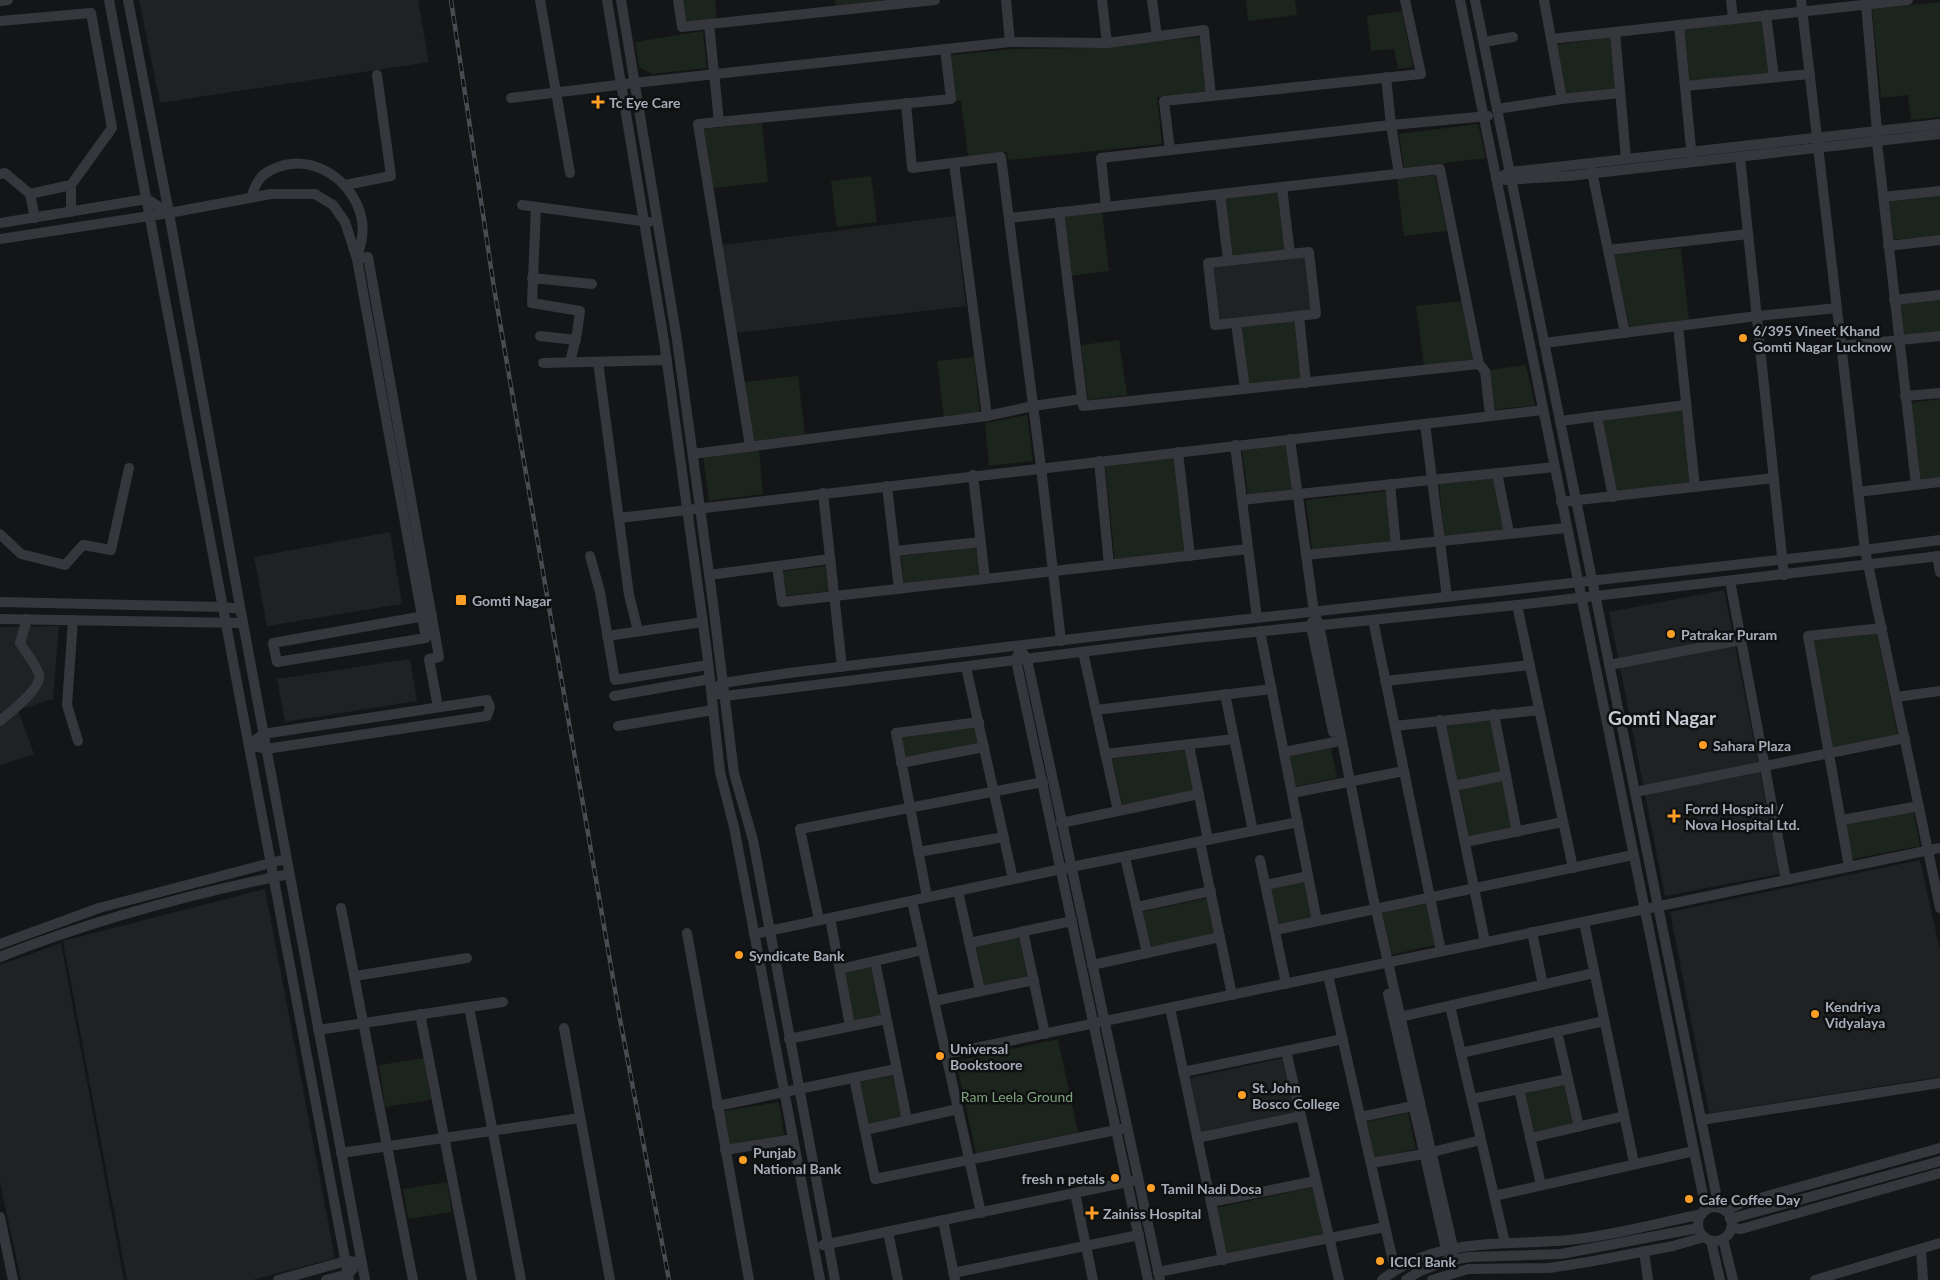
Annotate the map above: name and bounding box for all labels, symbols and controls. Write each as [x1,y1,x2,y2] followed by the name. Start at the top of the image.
[609,94,681,111] place label: Tc Eye Care
[591,95,605,109] marker: Tc Eye Care
[1753,322,1893,355] place label: 6/395 Vineet Khand Gomti Nagar Lucknow
[1737,332,1749,344] marker: 6/395 Vineet Khand Gomti Nagar Lucknow
[472,592,552,609] place label: Gomti Nagar
[454,593,468,607] marker: Gomti Nagar
[1681,626,1777,643] place label: Patrakar Puram
[1665,628,1677,640] marker: Patrakar Puram
[1608,706,1717,729] district label: Gomti Nagar
[1713,737,1791,754] place label: Sahara Plaza
[1697,739,1709,751] marker: Sahara Plaza
[1685,800,1800,833] place label: Forrd Hospital / Nova Hospital Ltd.
[1667,809,1681,823] marker: Forrd Hospital / Nova Hospital Ltd.
[749,947,845,964] place label: Syndicate Bank
[733,949,745,961] marker: Syndicate Bank
[1824,998,1885,1031] place label: Kendriya Vidyalaya
[1809,1008,1821,1020] marker: Kendriya Vidyalaya
[950,1040,1023,1073] place label: Universal Bookstoore
[934,1050,946,1062] marker: Universal Bookstoore
[1252,1079,1340,1112] place label: St. John Bosco College
[961,1088,1073,1105] park label: Ram Leela Ground
[1236,1089,1248,1101] marker: St. John Bosco College
[753,1144,842,1177] place label: Punjab National Bank
[737,1154,749,1166] marker: Punjab National Bank
[1021,1170,1105,1187] place label: fresh n petals
[1109,1172,1121,1184] marker: fresh n petals
[1161,1180,1262,1197] place label: Tamil Nadi Dosa
[1145,1182,1157,1194] marker: Tamil Nadi Dosa
[1699,1191,1801,1208] place label: Cafe Coffee Day
[1683,1193,1695,1205] marker: Cafe Coffee Day
[1103,1205,1201,1222] place label: Zainiss Hospital
[1085,1206,1099,1220] marker: Zainiss Hospital
[1390,1253,1456,1270] place label: ICICI Bank
[1374,1255,1386,1267] marker: ICICI Bank

